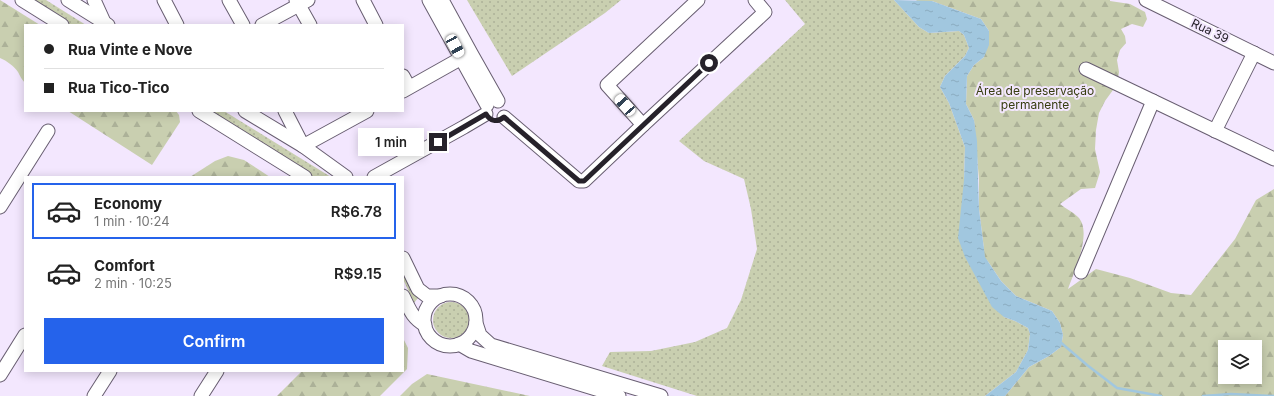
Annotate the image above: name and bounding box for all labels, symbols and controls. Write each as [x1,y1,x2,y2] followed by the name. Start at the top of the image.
[1189,15,1231,46] street label: Rua 39
[444,33,466,59] car
[68,40,192,59] text: Rua Vinte e Nove
[700,54,718,72] route start
[68,78,170,97] text: Rua Tico-Tico
[976,83,1094,112] park label: Área de preservação permanente
[613,92,637,118] car
[358,128,424,156] callout: 1 min
[429,133,447,151] route end
[375,134,407,150] text: 1 min
[46,193,82,229] icon: car
[94,194,162,213] text: Economy
[331,202,382,221] text: R$6.78
[94,213,170,229] text: 1 min · 10:24
[46,255,82,291] icon: car
[94,256,155,275] text: Comfort
[334,264,382,283] text: R$9.15
[94,275,172,291] text: 2 min · 10:25
[44,318,384,364] button: Confirm
[1218,340,1262,384] map controls
[1218,340,1262,384] button: layers

